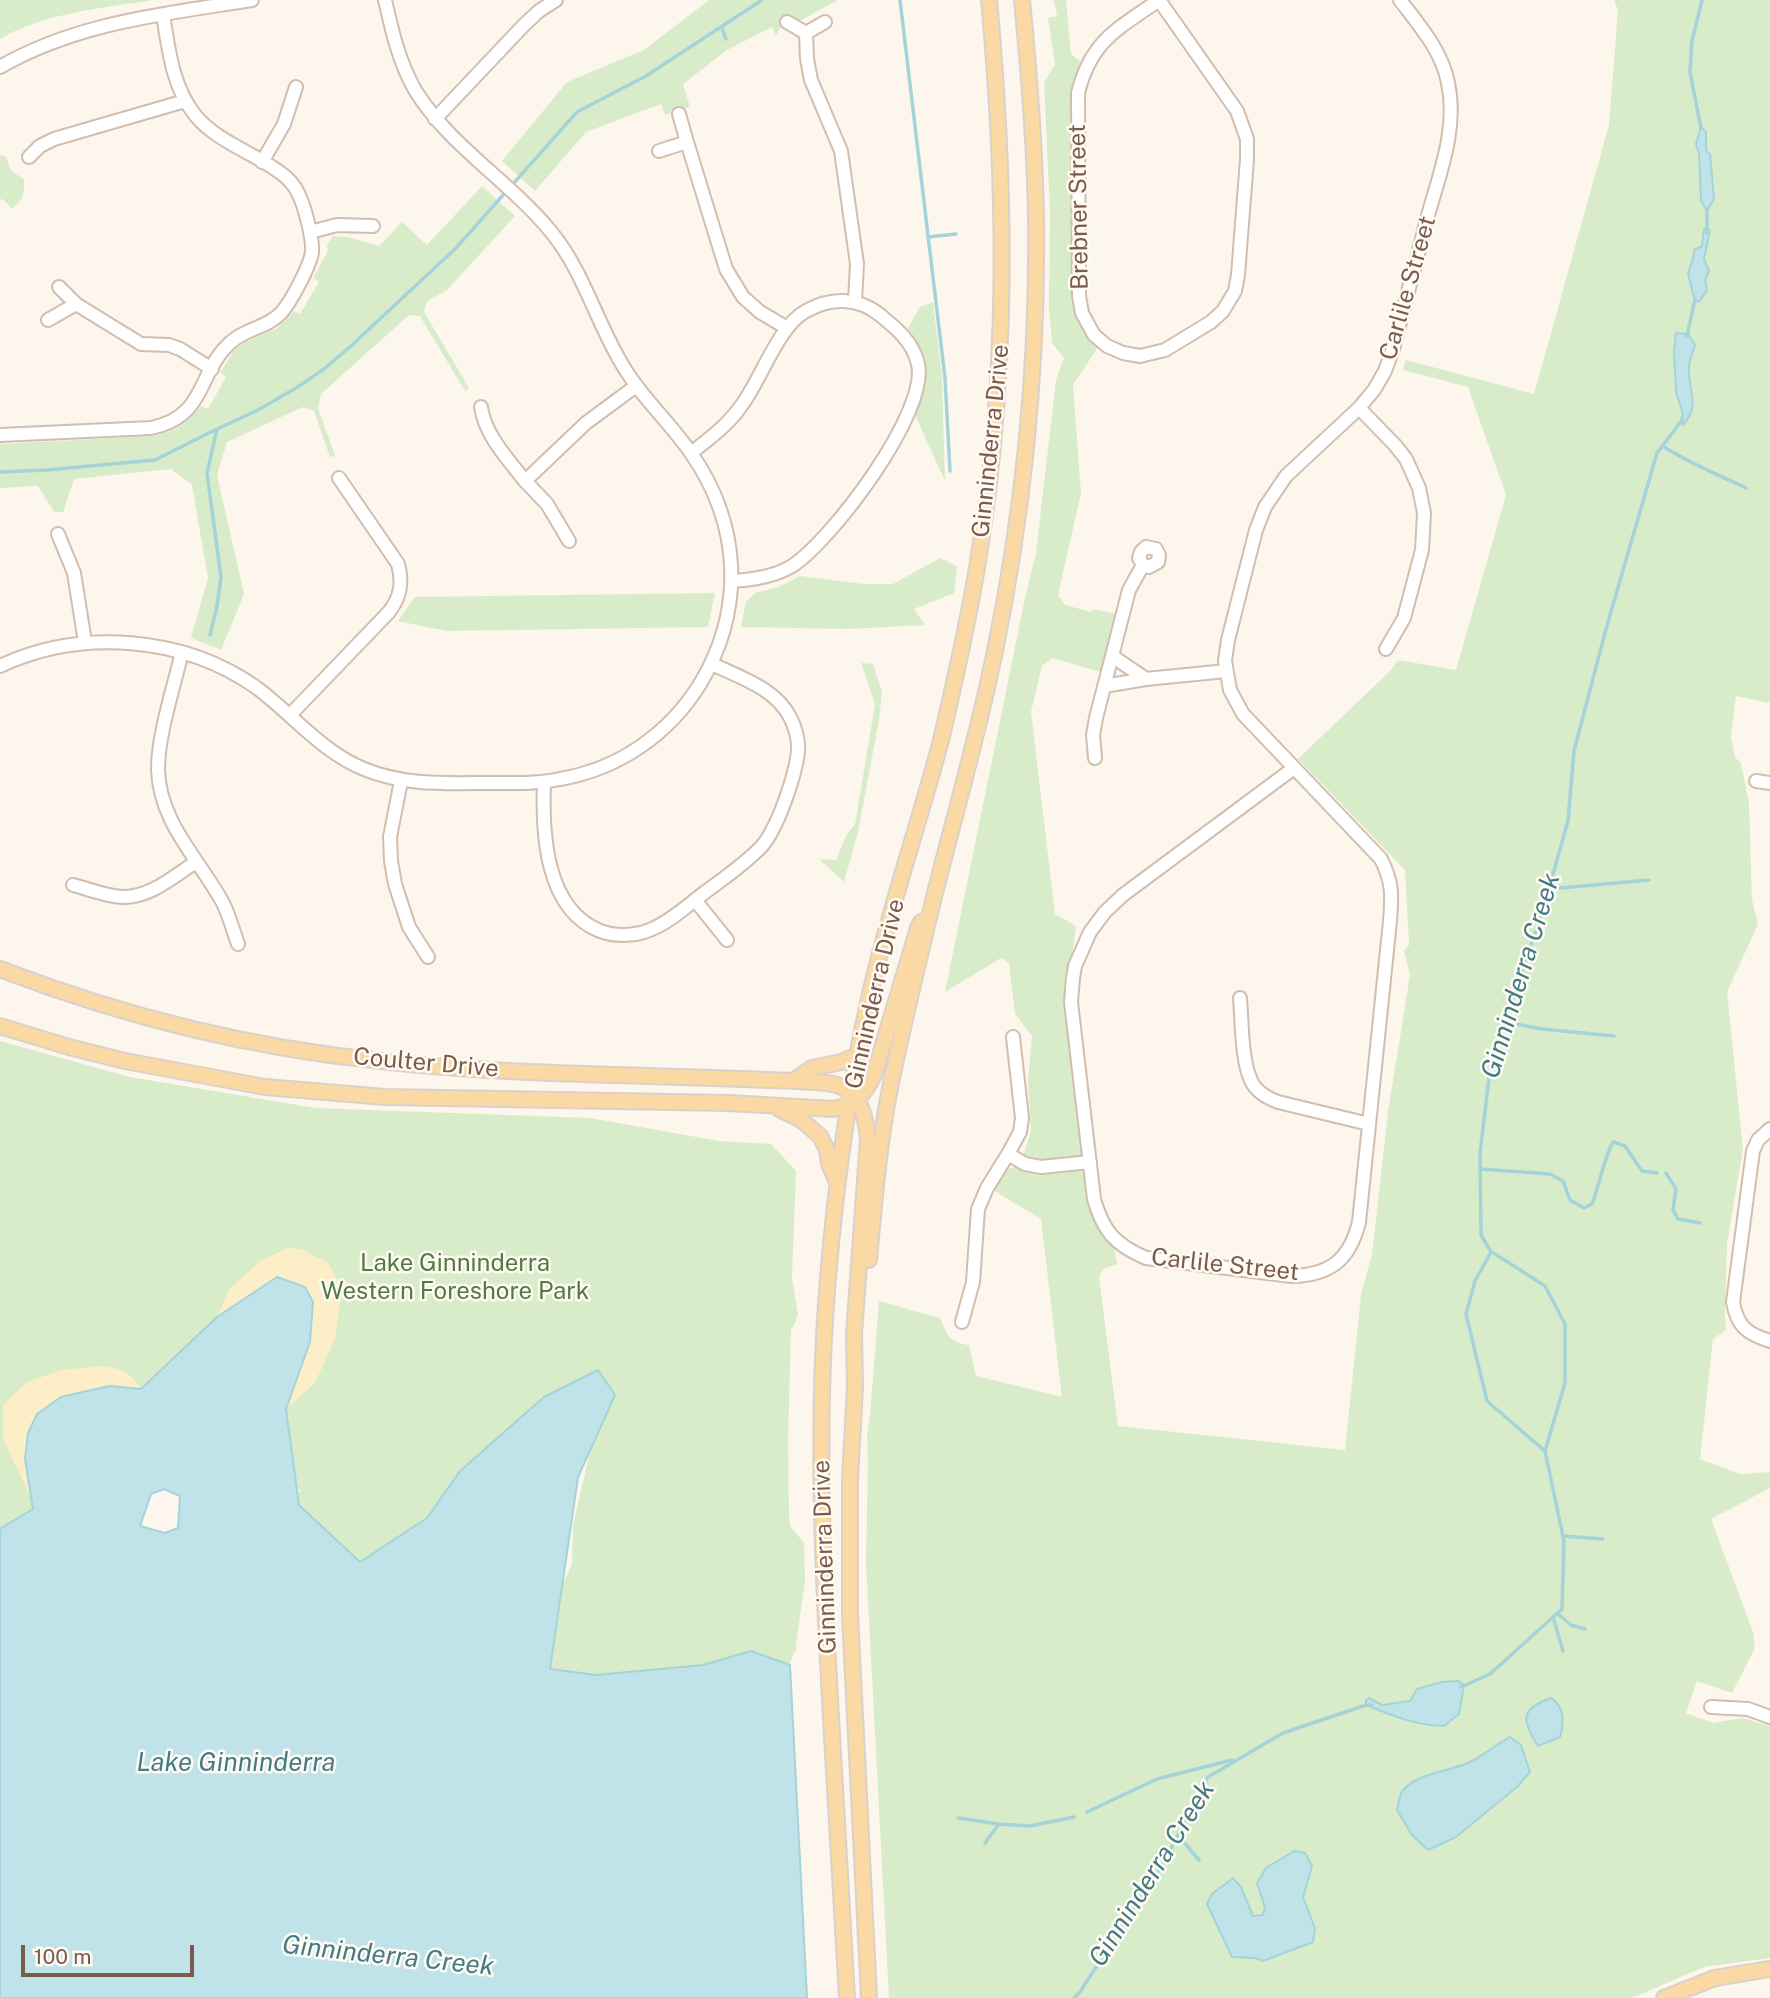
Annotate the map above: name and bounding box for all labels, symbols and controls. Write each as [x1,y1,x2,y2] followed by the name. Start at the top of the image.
[1063,124,1095,290] street label: Brebner Street
[1374,213,1442,363] street label: Carlile Street
[967,343,1015,539] street label: Ginninderra Drive
[1475,870,1567,1082] water label: Ginninderra Creek
[839,896,911,1092] street label: Ginninderra Drive
[352,1042,500,1084] street label: Coulter Drive
[1150,1243,1300,1287] street label: Carlile Street
[321,1250,589,1306] park label: Lake Ginninderra Western Foreshore Park
[807,1460,843,1654] street label: Ginninderra Drive
[137,1747,335,1779] water label: Lake Ginninderra
[1082,1776,1222,1972] water label: Ginninderra Creek
[281,1929,495,1983] water label: Ginninderra Creek
[24,1932,198,1976] scale bar
[34,1944,91,1969] text: 100 m

